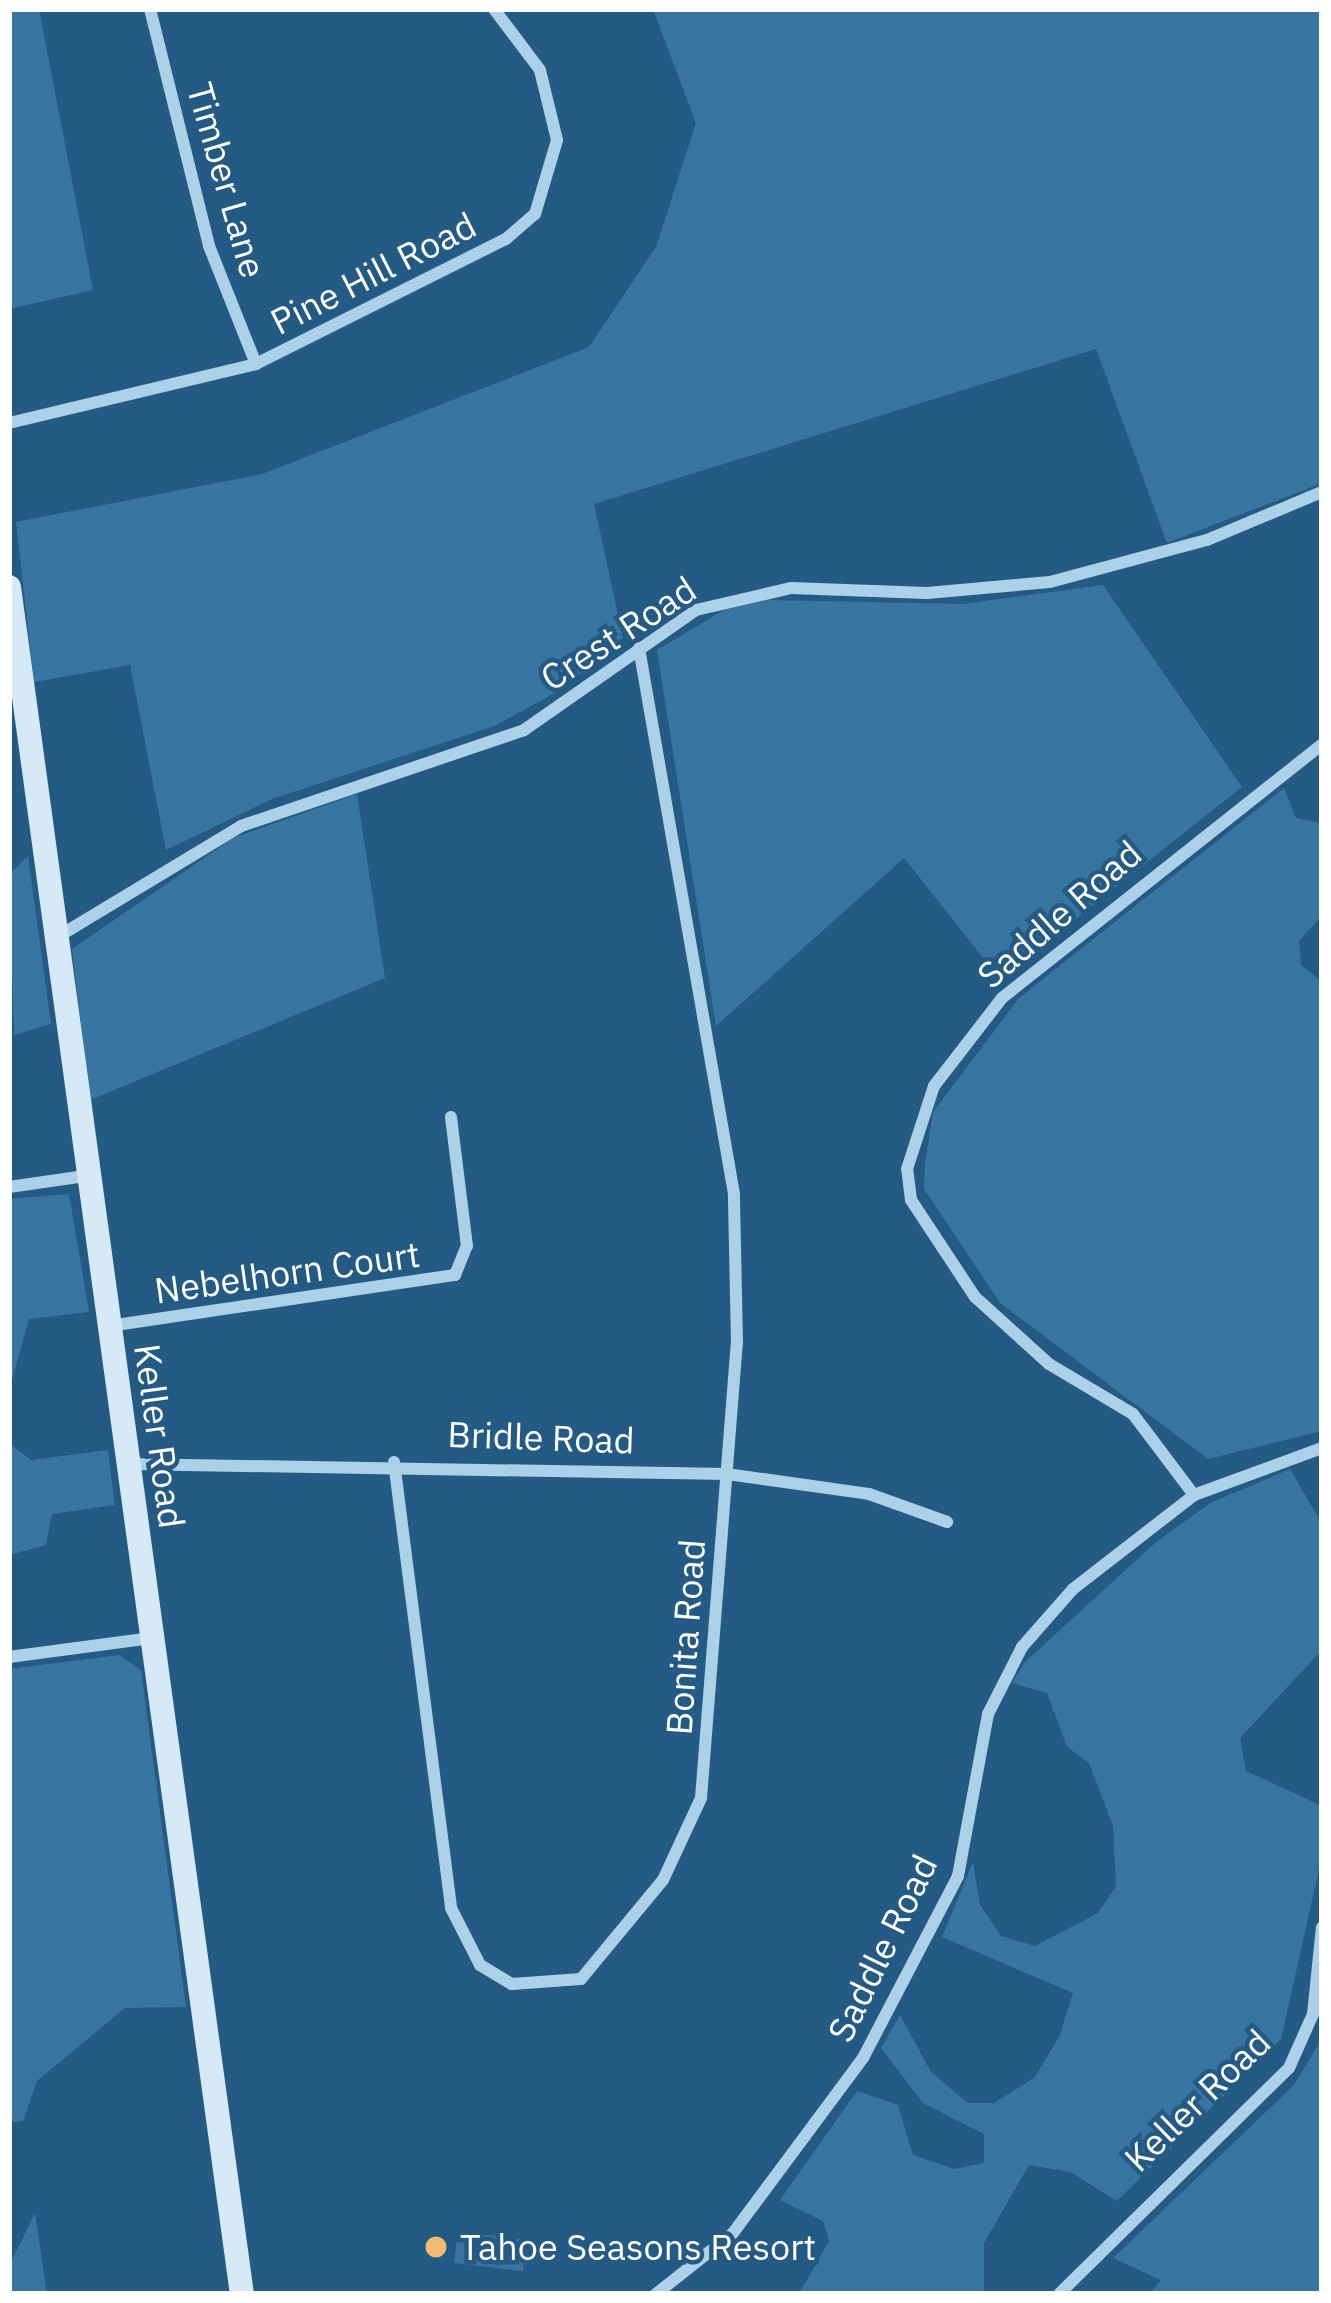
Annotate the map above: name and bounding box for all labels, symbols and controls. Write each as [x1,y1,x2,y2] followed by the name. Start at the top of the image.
[179,78,275,282] street label: Timber Lane
[263,203,483,343] street label: Pine Hill Road
[532,567,704,699] street label: Crest Road
[968,831,1150,997] street label: Saddle Road
[152,1232,422,1312] street label: Nebelhorn Court
[126,1341,194,1531] street label: Keller Road
[447,1412,635,1462] street label: Bridle Road
[657,1538,713,1736] street label: Bonita Road
[818,1847,946,2049] street label: Saddle Road
[1115,2020,1279,2180] street label: Keller Road
[460,2225,816,2269] place label: Tahoe Seasons Resort
[423,2234,449,2260] marker: Tahoe Seasons Resort

